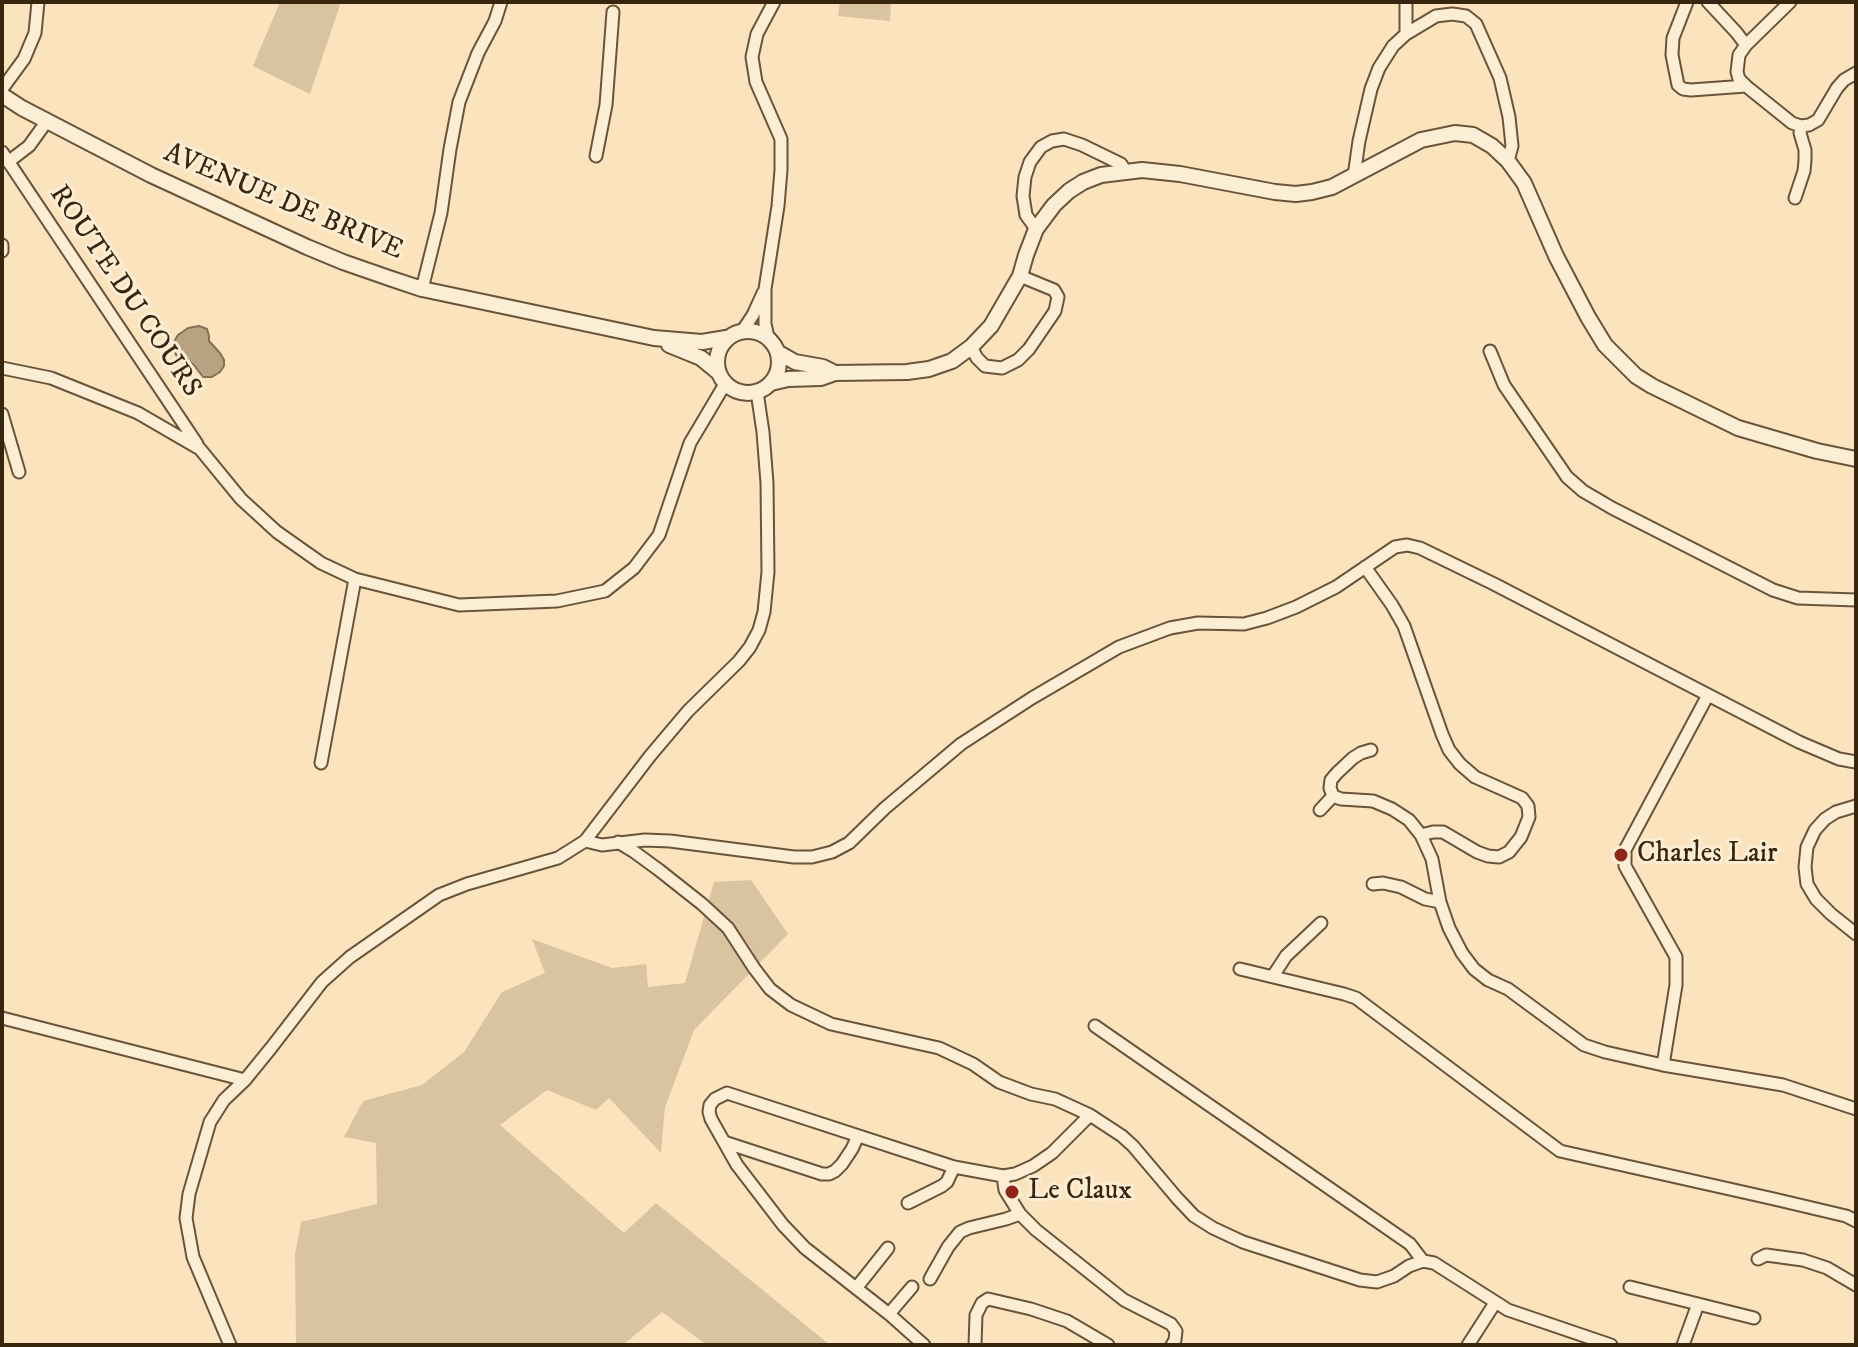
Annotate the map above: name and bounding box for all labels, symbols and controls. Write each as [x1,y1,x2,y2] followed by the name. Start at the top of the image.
[158,137,408,269] street label: AVENUE DE BRIVE
[41,180,207,404] street label: ROUTE DU COURS
[1637,838,1777,872] place label: Charles Lair
[1612,846,1630,864] marker: Charles Lair
[1028,1175,1132,1209] place label: Le Claux
[1003,1183,1021,1201] marker: Le Claux

